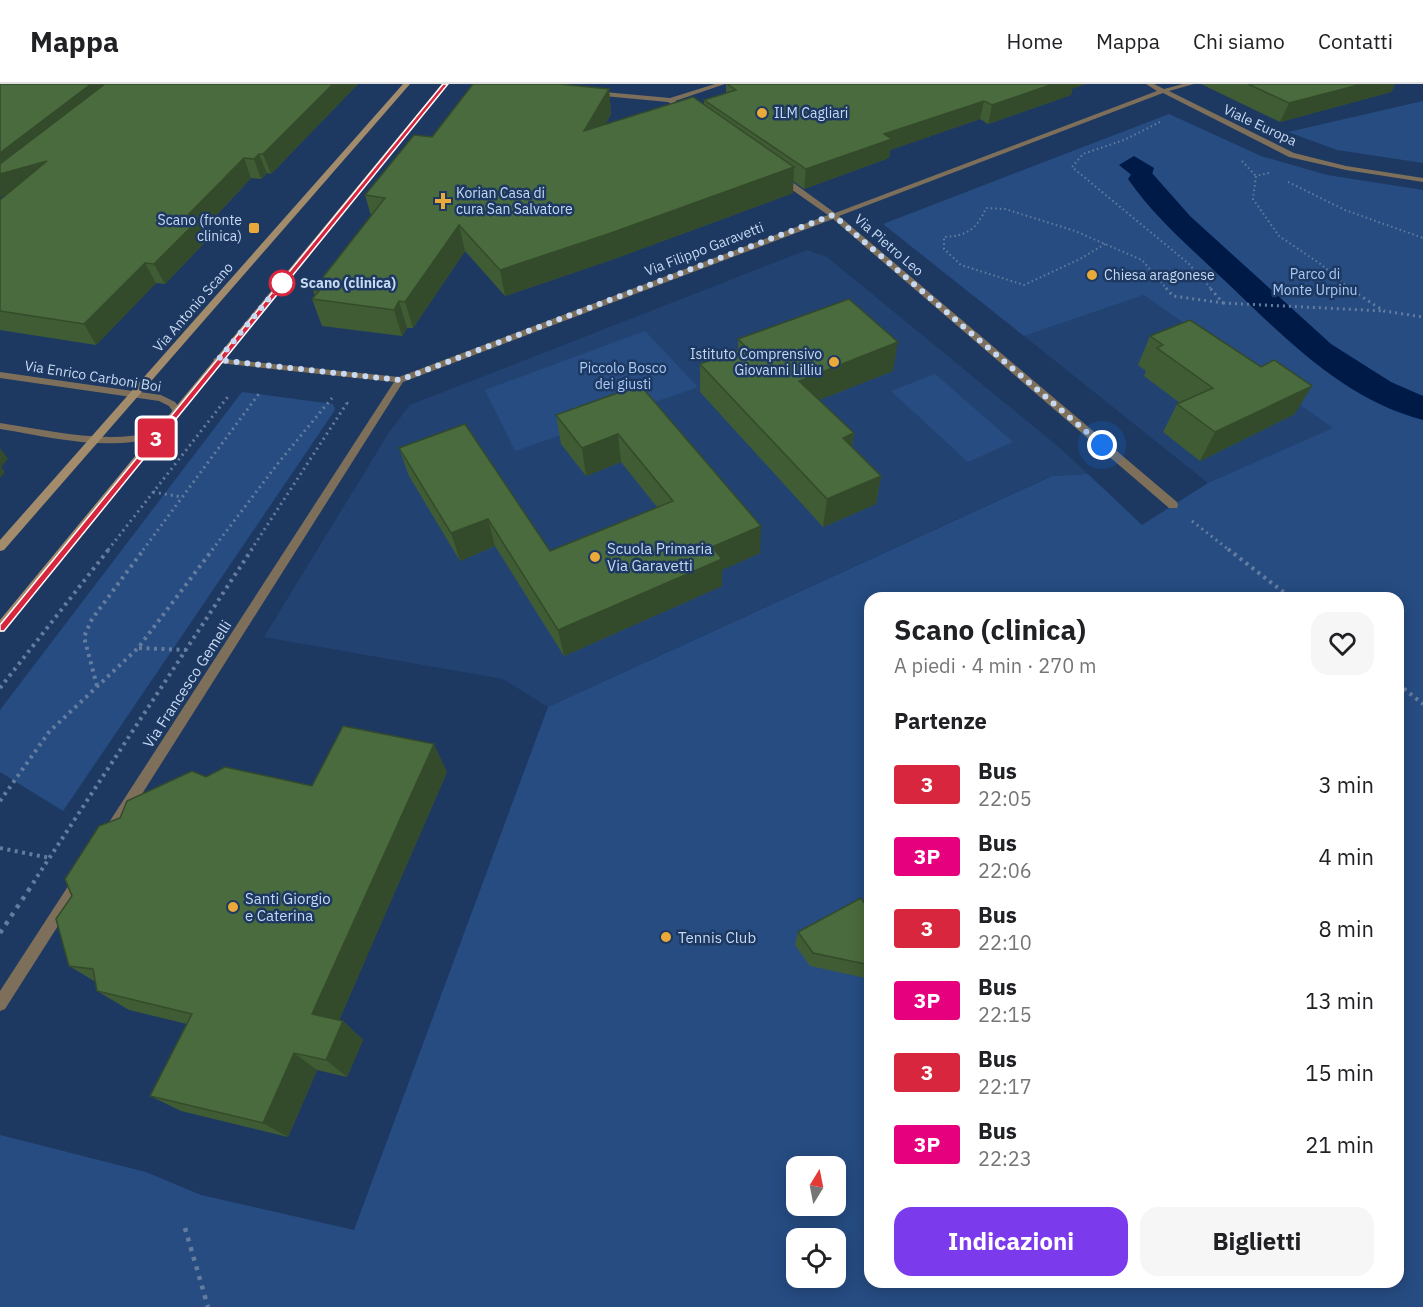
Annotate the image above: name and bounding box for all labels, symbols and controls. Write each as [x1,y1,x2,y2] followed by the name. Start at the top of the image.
[30,23,119,60] text: Mappa
[1007,27,1063,55] text: Home
[1096,27,1160,55] text: Mappa
[1193,27,1285,55] text: Chi siamo
[1318,27,1393,55] text: Contatti
[1220,100,1300,150] street label: Viale Europa
[774,104,848,122] place label: ILM Cagliari
[755,106,769,120] marker: ILM Cagliari
[456,184,573,218] place label: Korian Casa di cura San Salvatore
[434,192,452,210] marker: Korian Casa di cura San Salvatore
[851,210,927,280] street label: Via Pietro Leo
[158,211,242,245] place label: Scano (fronte clinica)
[642,218,766,280] street label: Via Filippo Garavetti
[247,221,261,235] marker: Scano (fronte clinica)
[149,258,237,356] street label: Via Antonio Scano
[1272,265,1358,299] park label: Parco di Monte Urpinu
[1104,266,1215,284] place label: Chiesa aragonese
[1085,268,1099,282] marker: Chiesa aragonese
[269,270,295,296] marker: Scano (clinica)
[300,274,396,292] place label: Scano (clinica)
[690,345,822,379] place label: Istituto Comprensivo Giovanni Lilliu
[827,355,841,369] marker: Istituto Comprensivo Giovanni Lilliu
[23,356,163,396] street label: Via Enrico Carboni Boi
[579,359,667,393] park label: Piccolo Bosco dei giusti
[136,418,176,458] line badge: 3
[150,424,162,452] text: 3
[1087,430,1117,460] your location
[607,539,712,575] place label: Scuola Primaria Via Garavetti
[588,550,602,564] marker: Scuola Primaria Via Garavetti
[894,611,1086,648] text: Scano (clinica)
[1311,612,1374,675] button: heart
[139,616,235,752] street label: Via Francesco Gemelli
[894,652,1096,679] text: A piedi · 4 min · 270 m
[894,706,987,735] text: Partenze
[978,756,1017,785] text: Bus
[921,770,933,798] text: 3
[1318,770,1374,799] text: 3 min
[978,785,1032,812] text: 22:05
[978,828,1017,857] text: Bus
[914,842,940,870] text: 3P
[1318,842,1374,871] text: 4 min
[978,857,1032,884] text: 22:06
[245,889,331,925] place label: Santi Giorgio e Caterina
[226,900,240,914] marker: Santi Giorgio e Caterina
[978,900,1017,929] text: Bus
[921,914,933,942] text: 3
[1318,914,1374,943] text: 8 min
[678,928,756,947] place label: Tennis Club
[978,929,1032,956] text: 22:10
[659,930,673,944] marker: Tennis Club
[978,972,1017,1001] text: Bus
[914,986,940,1014] text: 3P
[1305,986,1374,1015] text: 13 min
[978,1001,1032,1028] text: 22:15
[978,1044,1017,1073] text: Bus
[921,1058,933,1086] text: 3
[1305,1058,1374,1087] text: 15 min
[978,1073,1032,1100] text: 22:17
[978,1116,1017,1145] text: Bus
[914,1130,940,1158] text: 3P
[1305,1130,1374,1159] text: 21 min
[978,1145,1032,1172] text: 22:23
[786,1156,846,1216] north arrow
[786,1156,846,1288] map controls
[894,1207,1128,1276] button: Indicazioni
[1140,1207,1374,1276] button: Biglietti
[786,1228,846,1288] button: locate

